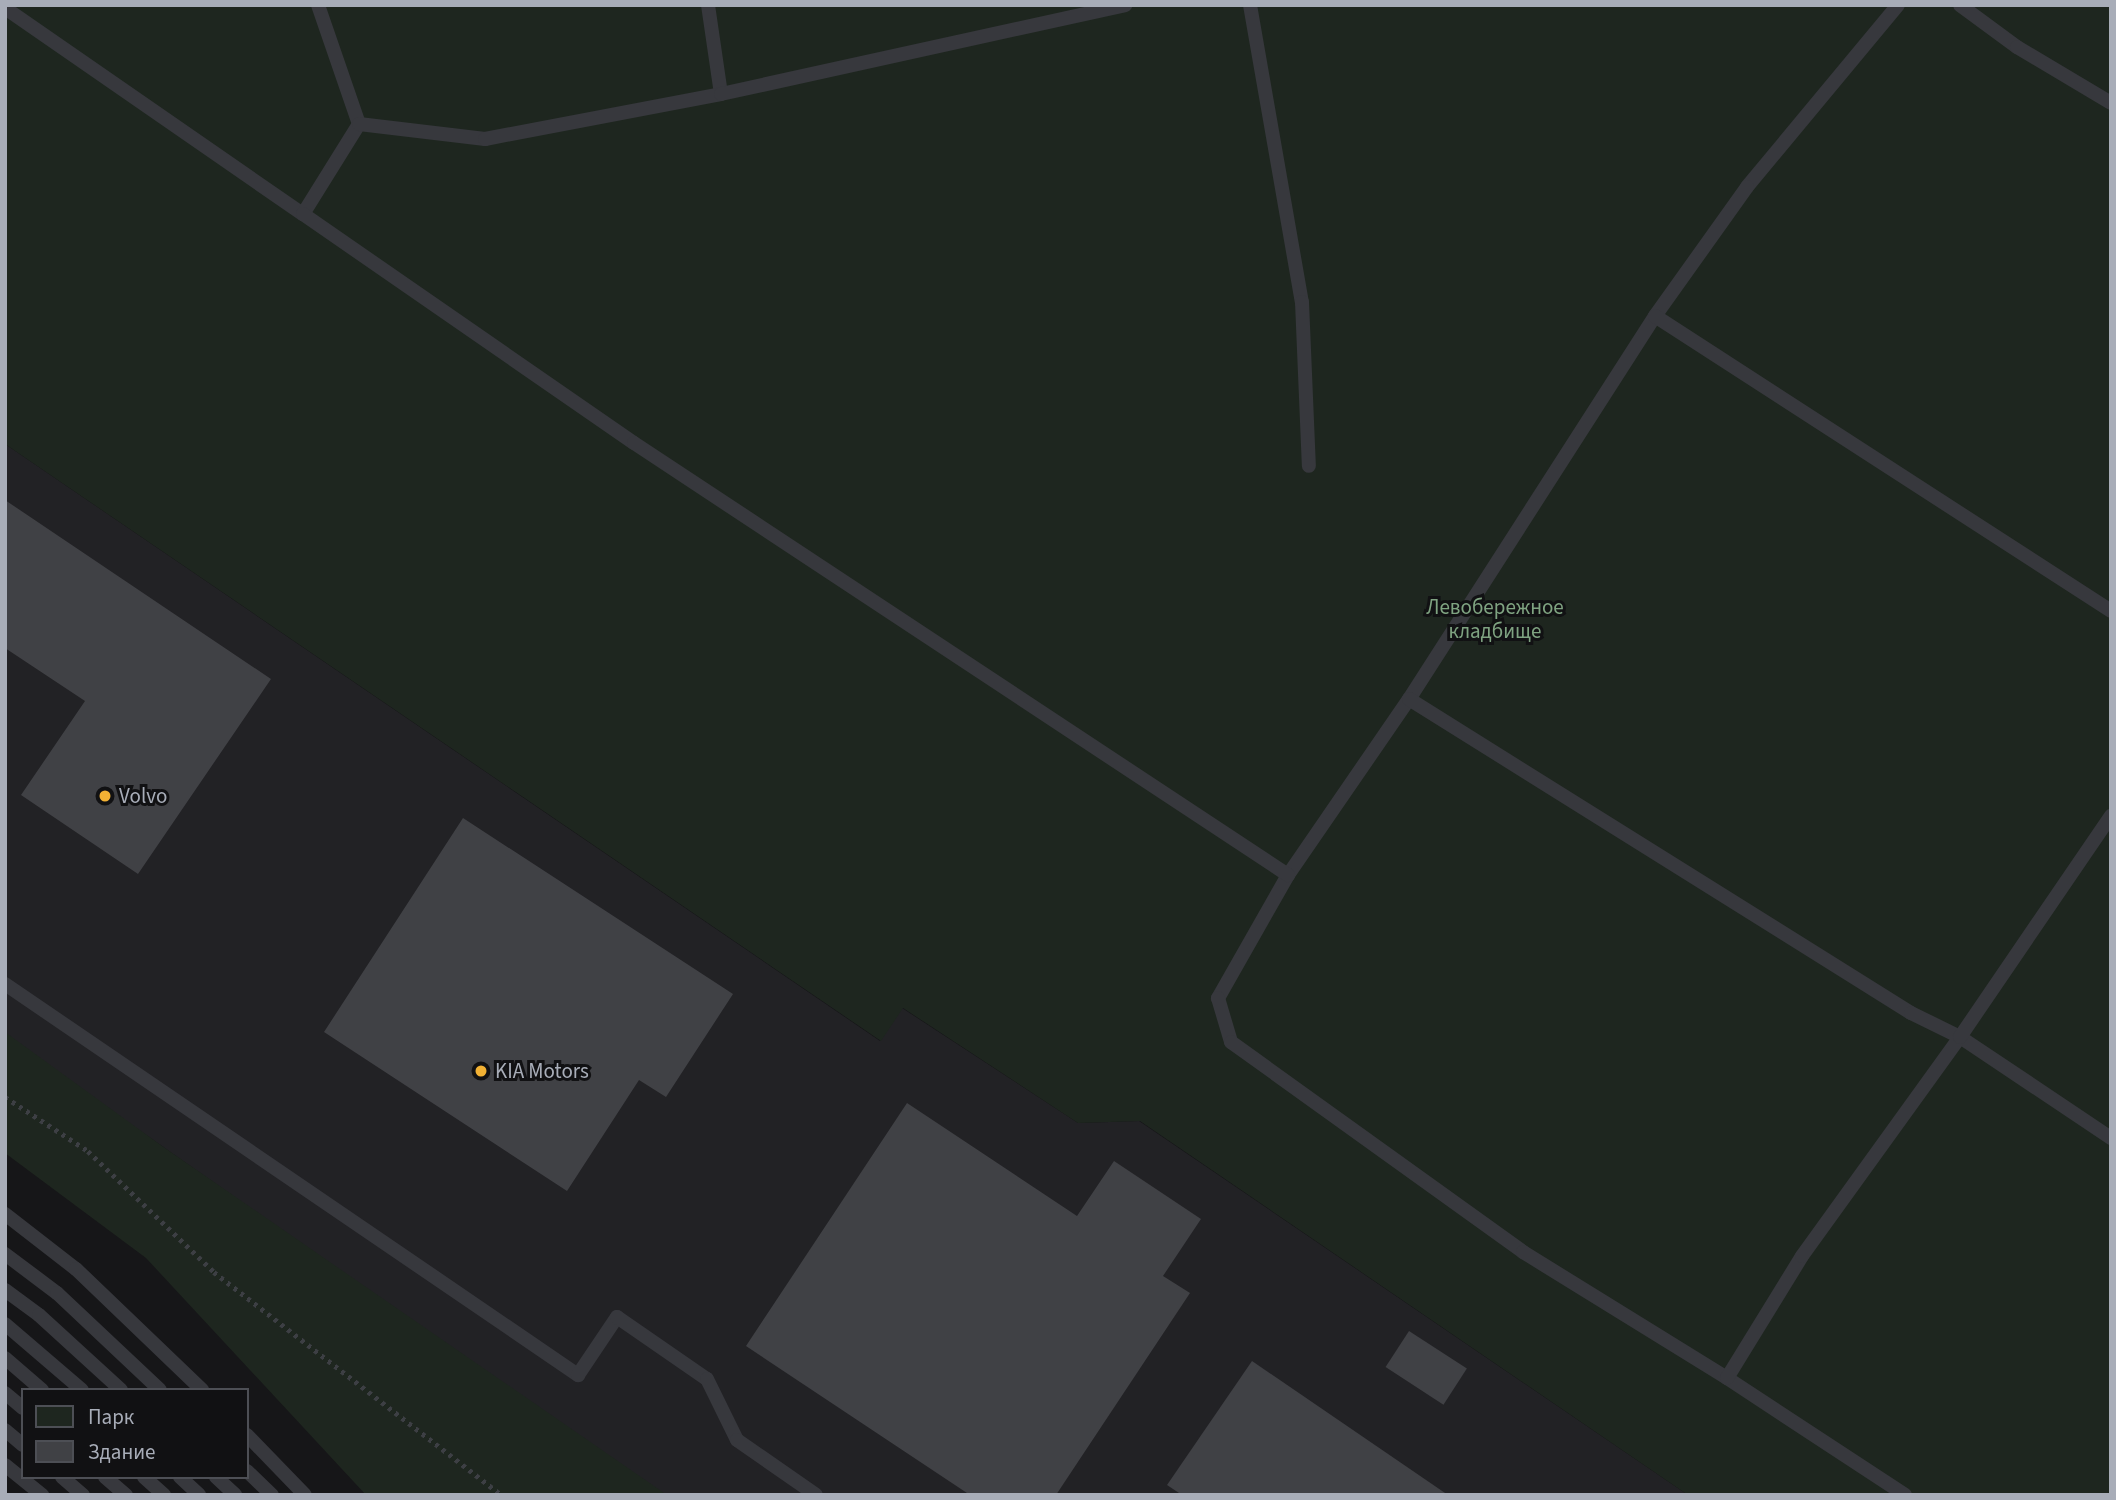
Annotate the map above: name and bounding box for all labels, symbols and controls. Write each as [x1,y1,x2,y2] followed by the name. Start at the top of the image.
[1426,594,1564,644] park label: Левобережное кладбище
[119,783,167,809] place label: Volvo
[97,788,113,804] marker: Volvo
[495,1058,589,1084] place label: KIA Motors
[473,1063,489,1079] marker: KIA Motors
[21,1388,248,1479] legend
[88,1402,134,1432] text: Парк
[88,1437,156,1467] text: Здание

